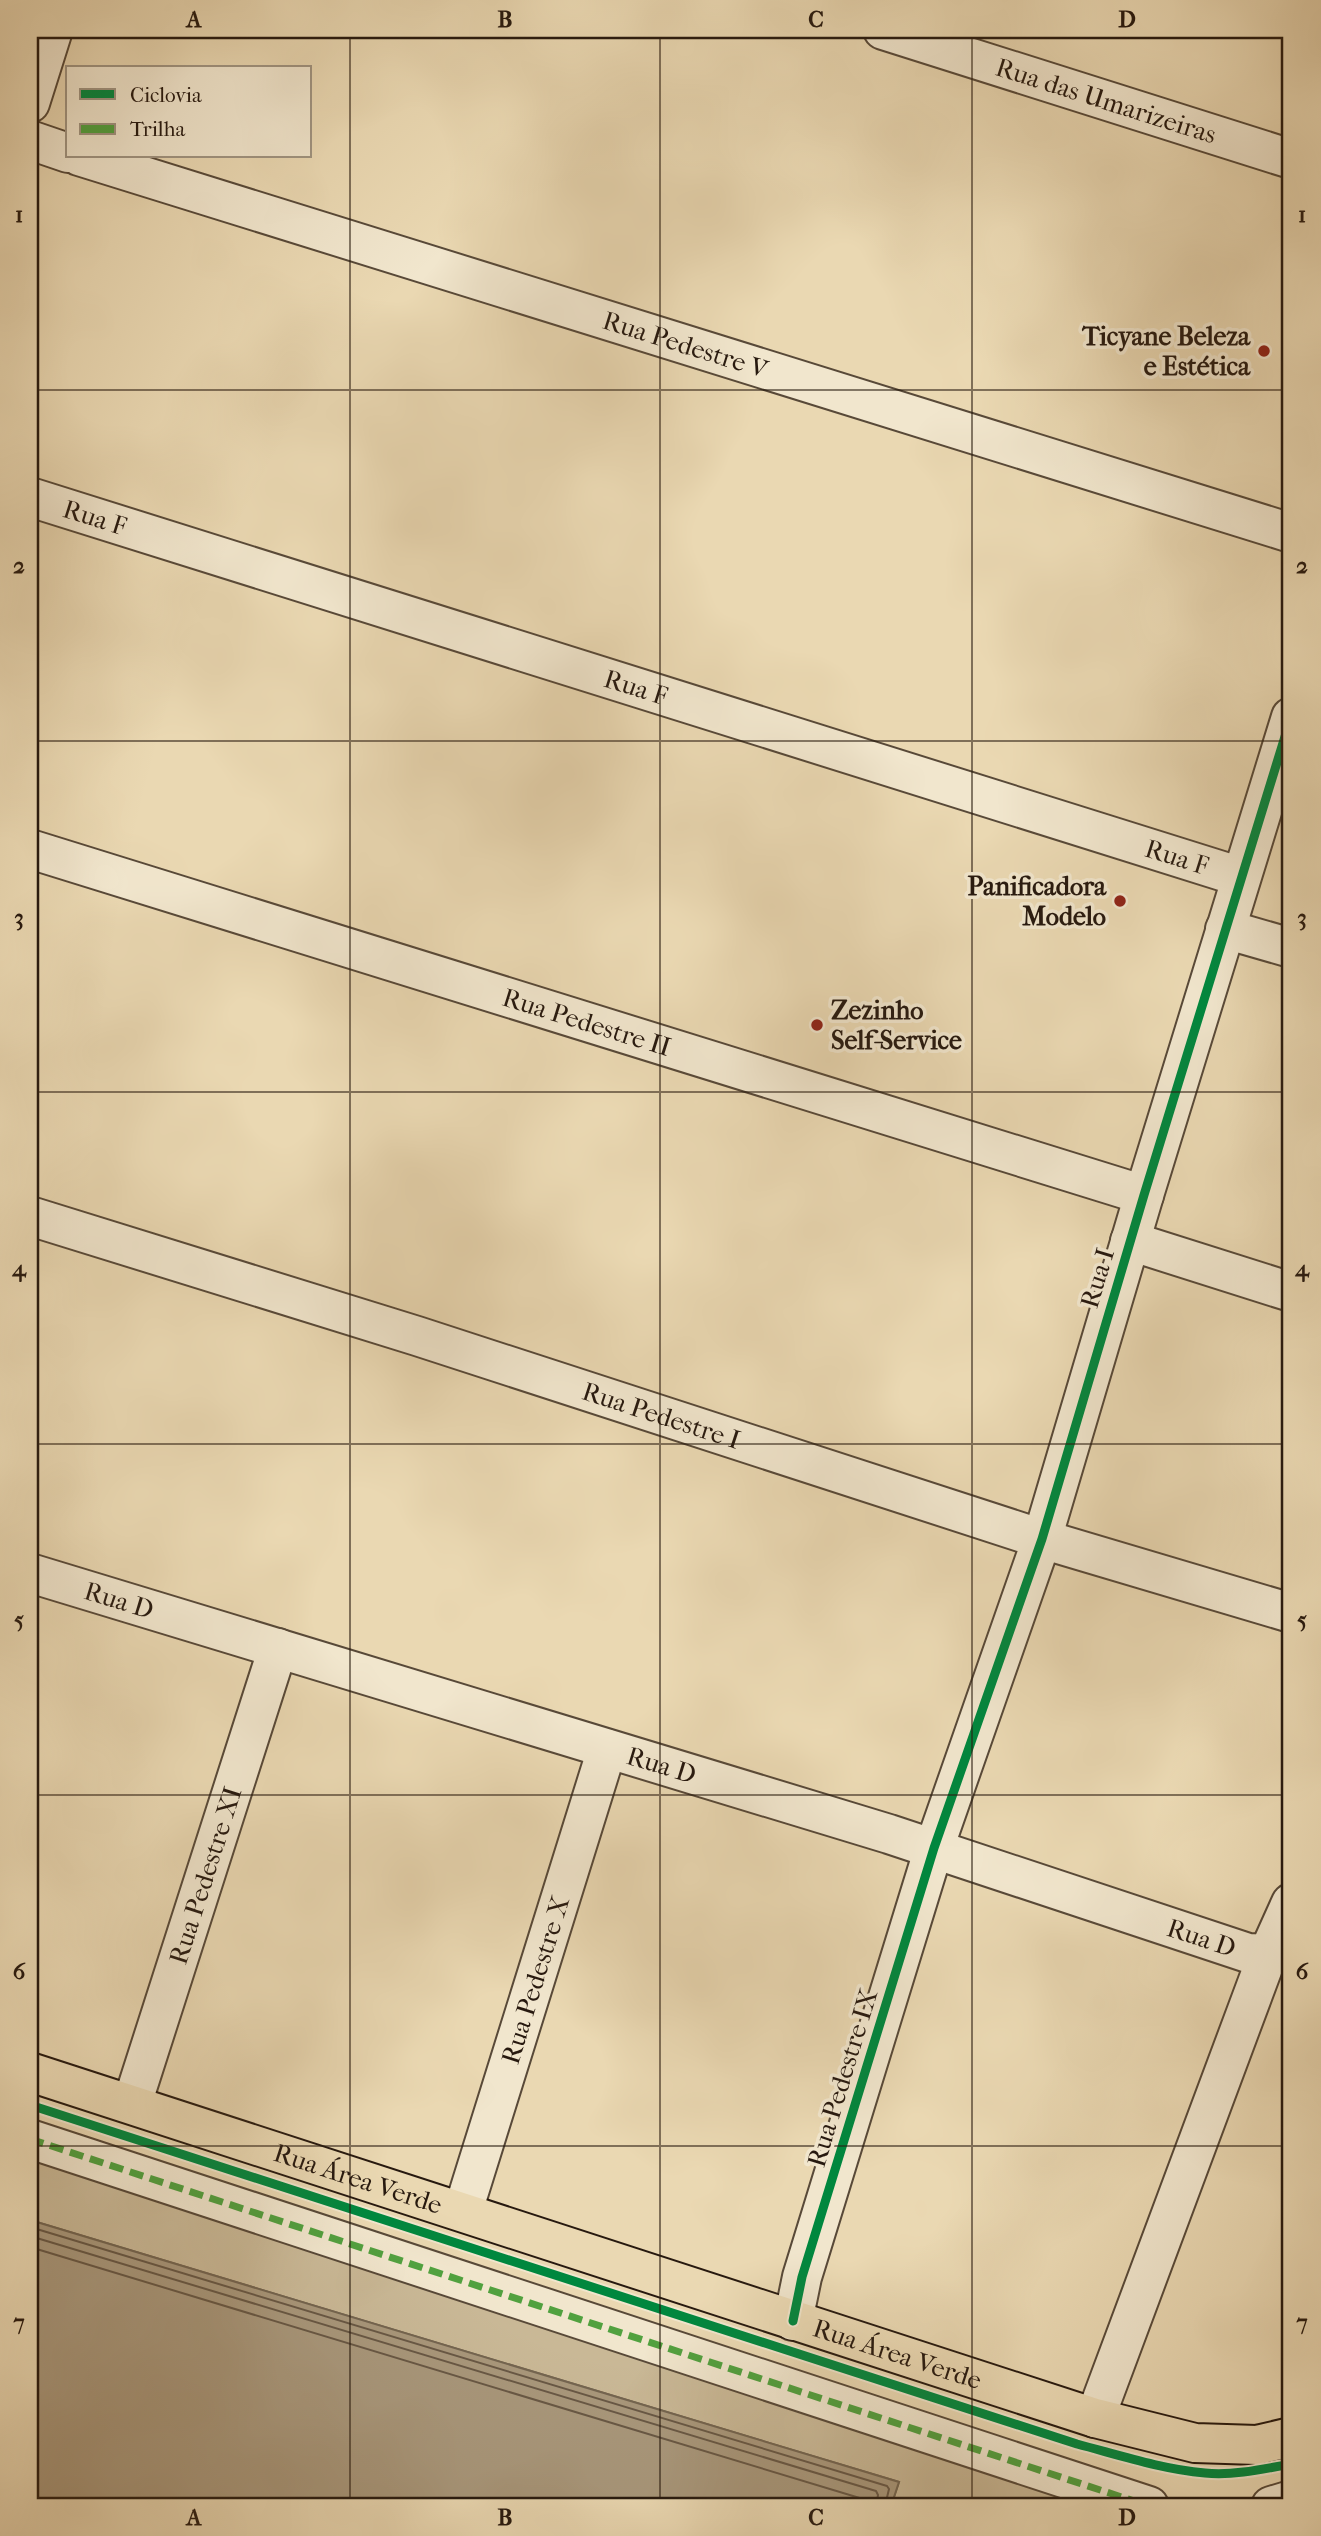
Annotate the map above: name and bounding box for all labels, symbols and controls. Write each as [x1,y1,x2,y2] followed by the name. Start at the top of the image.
[185,6,203,33] text: A
[498,6,513,33] text: B
[808,6,824,33] text: C
[1118,6,1136,33] text: D
[992,52,1220,150] street label: Rua das Umarizeiras
[66,66,312,158] legend
[130,83,202,107] text: Ciclovia
[130,117,185,141] text: Trilha
[15,201,23,228] text: 1
[1298,201,1306,228] text: 1
[599,305,772,386] street label: Rua Pedestre V
[1081,321,1251,382] place label: Ticyane Beleza e Estética
[1256,343,1272,359] marker: Ticyane Beleza e Estética
[59,493,130,542] street label: Rua F
[13,552,25,579] text: 2
[1296,552,1308,579] text: 2
[600,663,671,712] street label: Rua F
[1141,833,1212,882] street label: Rua F
[968,871,1107,932] place label: Panificadora Modelo
[1112,893,1128,909] marker: Panificadora Modelo
[14,904,24,931] text: 3
[1297,904,1307,931] text: 3
[499,982,674,1063] street label: Rua Pedestre II
[831,995,962,1056] place label: Zezinho Self-Service
[809,1017,825,1033] marker: Zezinho Self-Service
[1074,1244,1121,1312] street label: Rua I
[11,1255,27,1282] text: 4
[1294,1255,1310,1282] text: 4
[578,1376,744,1456] street label: Rua Pedestre I
[81,1575,157,1626] street label: Rua D
[14,1606,24,1633] text: 5
[1297,1606,1307,1633] text: 5
[623,1740,700,1790] street label: Rua D
[163,1783,249,1968] street label: Rua Pedestre XI
[495,1892,576,2068] street label: Rua Pedestre X
[1163,1912,1240,1964] street label: Rua D
[13,1958,26,1985] text: 6
[1296,1958,1309,1985] text: 6
[801,1985,884,2171] street label: Rua Pedestre IX
[270,2137,446,2221] street label: Rua Área Verde
[12,2309,25,2336] text: 7
[1295,2309,1308,2336] text: 7
[809,2312,985,2396] street label: Rua Área Verde
[185,2504,203,2531] text: A
[498,2504,513,2531] text: B
[808,2504,824,2531] text: C
[1118,2504,1136,2531] text: D

